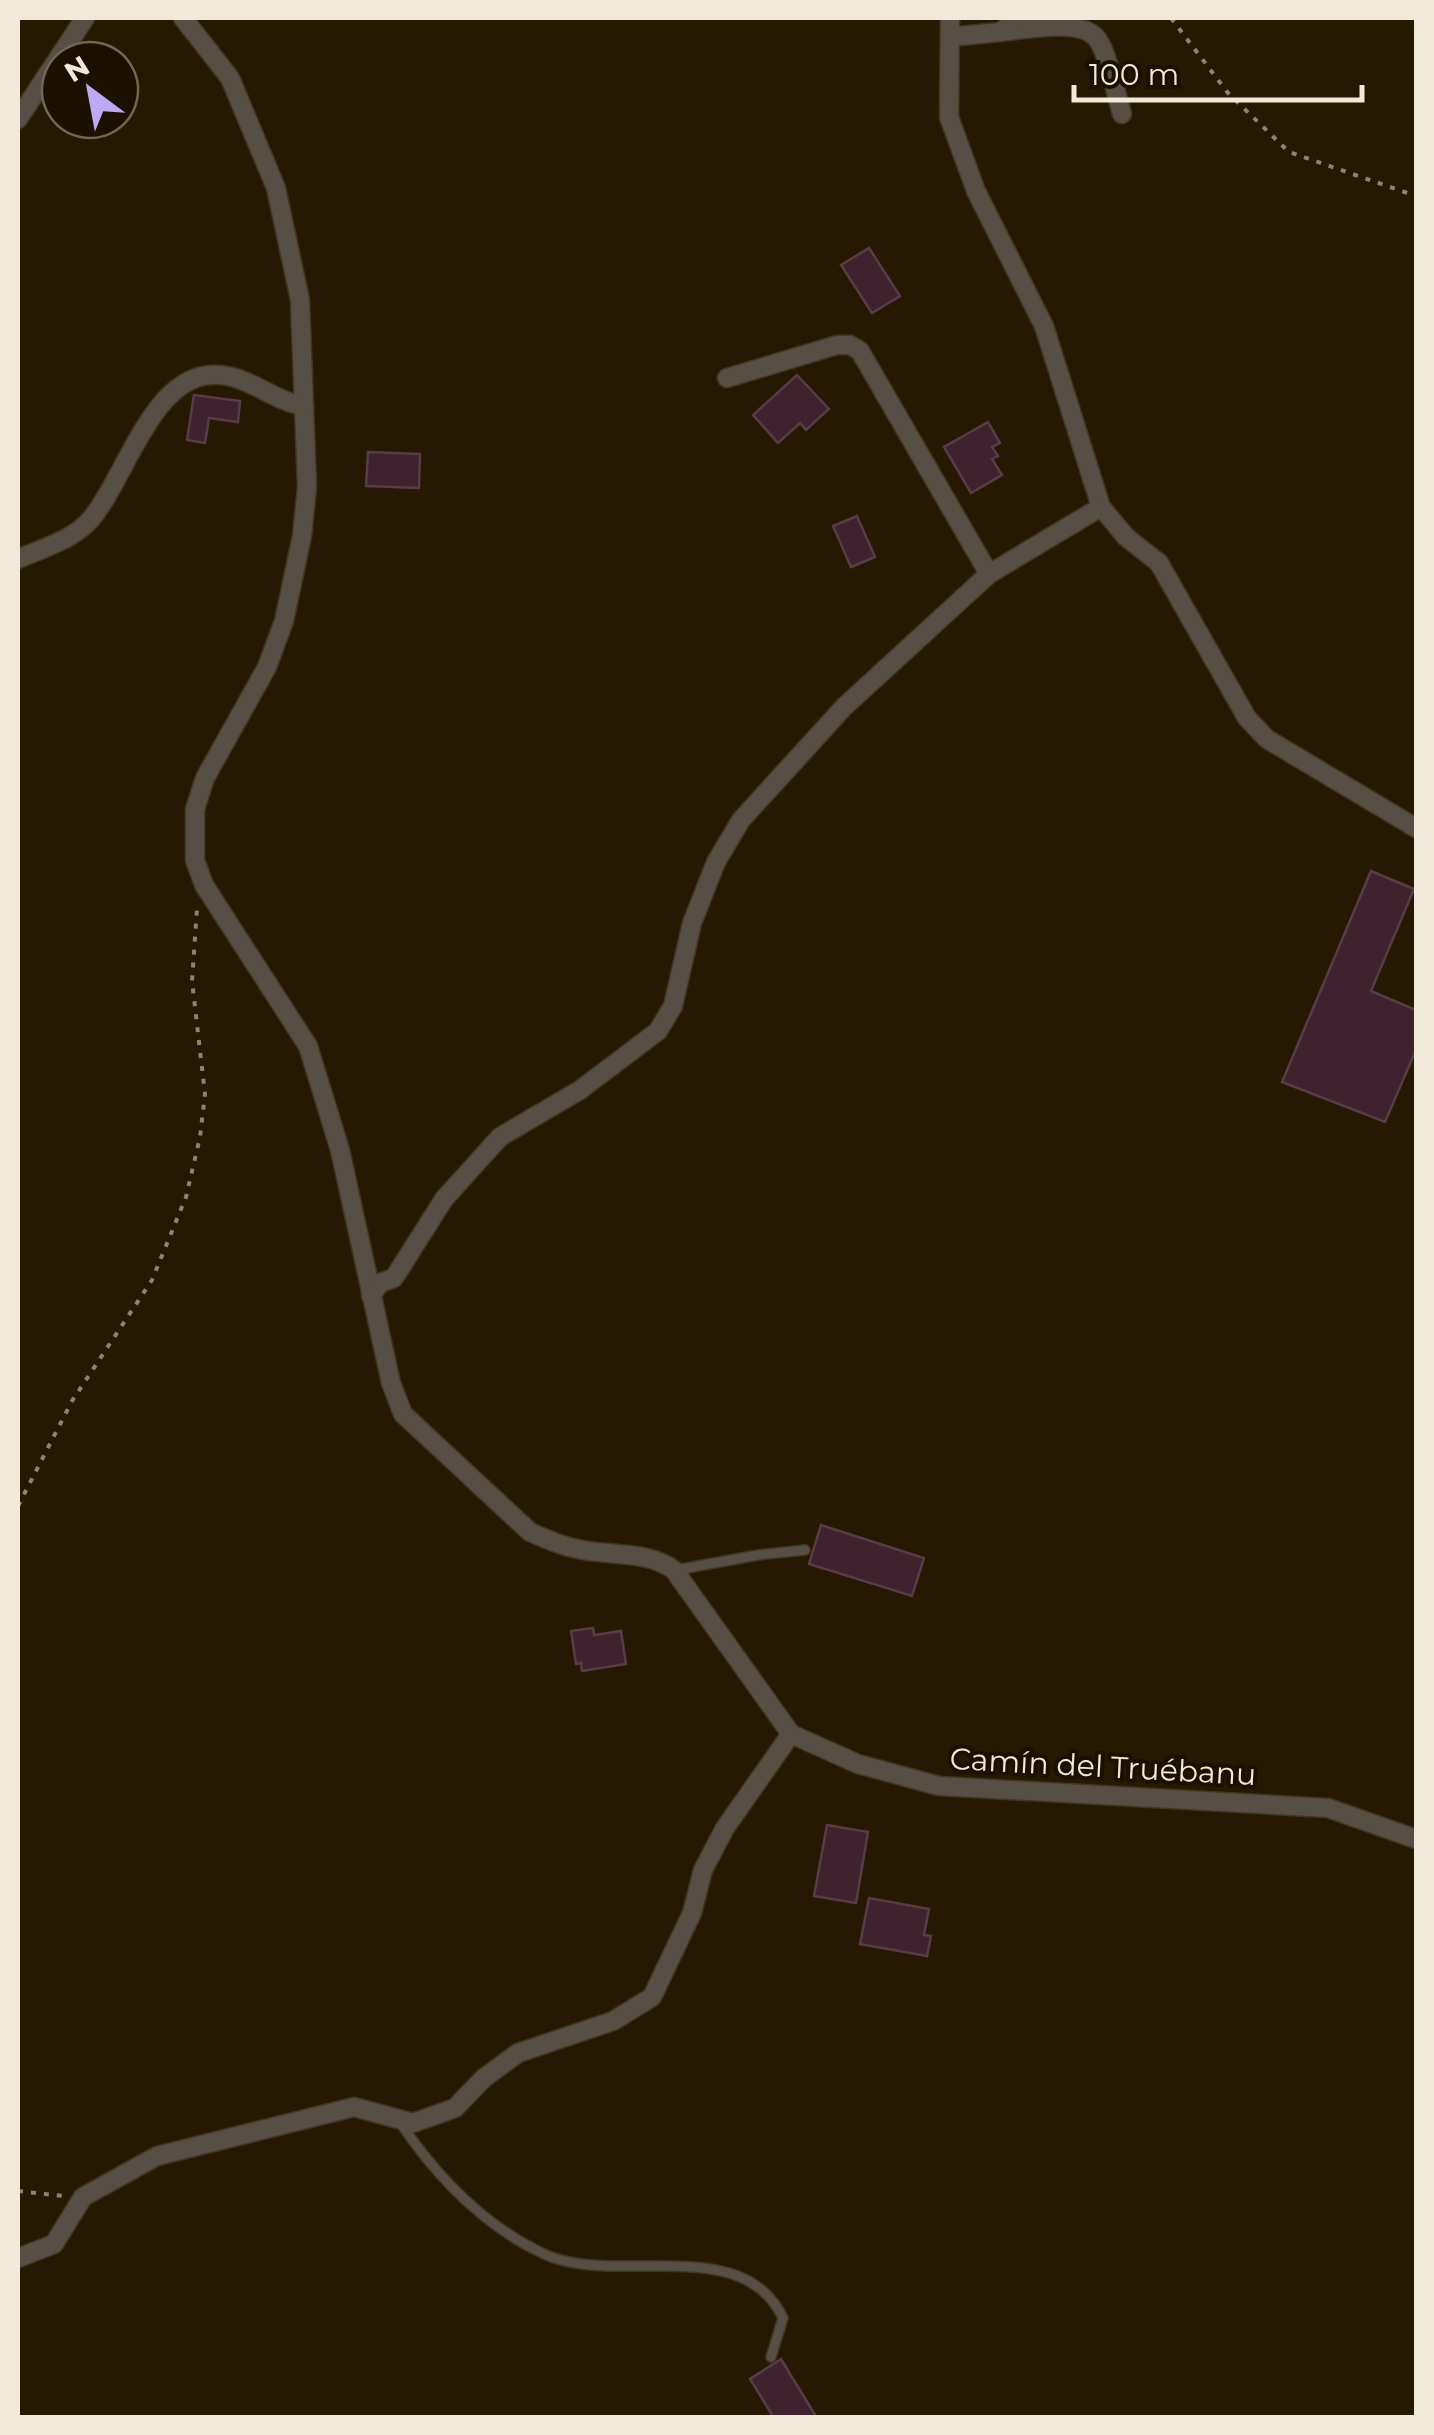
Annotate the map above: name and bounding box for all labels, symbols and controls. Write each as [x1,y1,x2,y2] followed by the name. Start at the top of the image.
[40,40,140,140] north arrow
[1074,40,1362,102] scale bar
[58,48,95,89] text: N
[1089,56,1179,93] text: 100 m
[949,1740,1257,1793] street label: Camín del Truébanu

